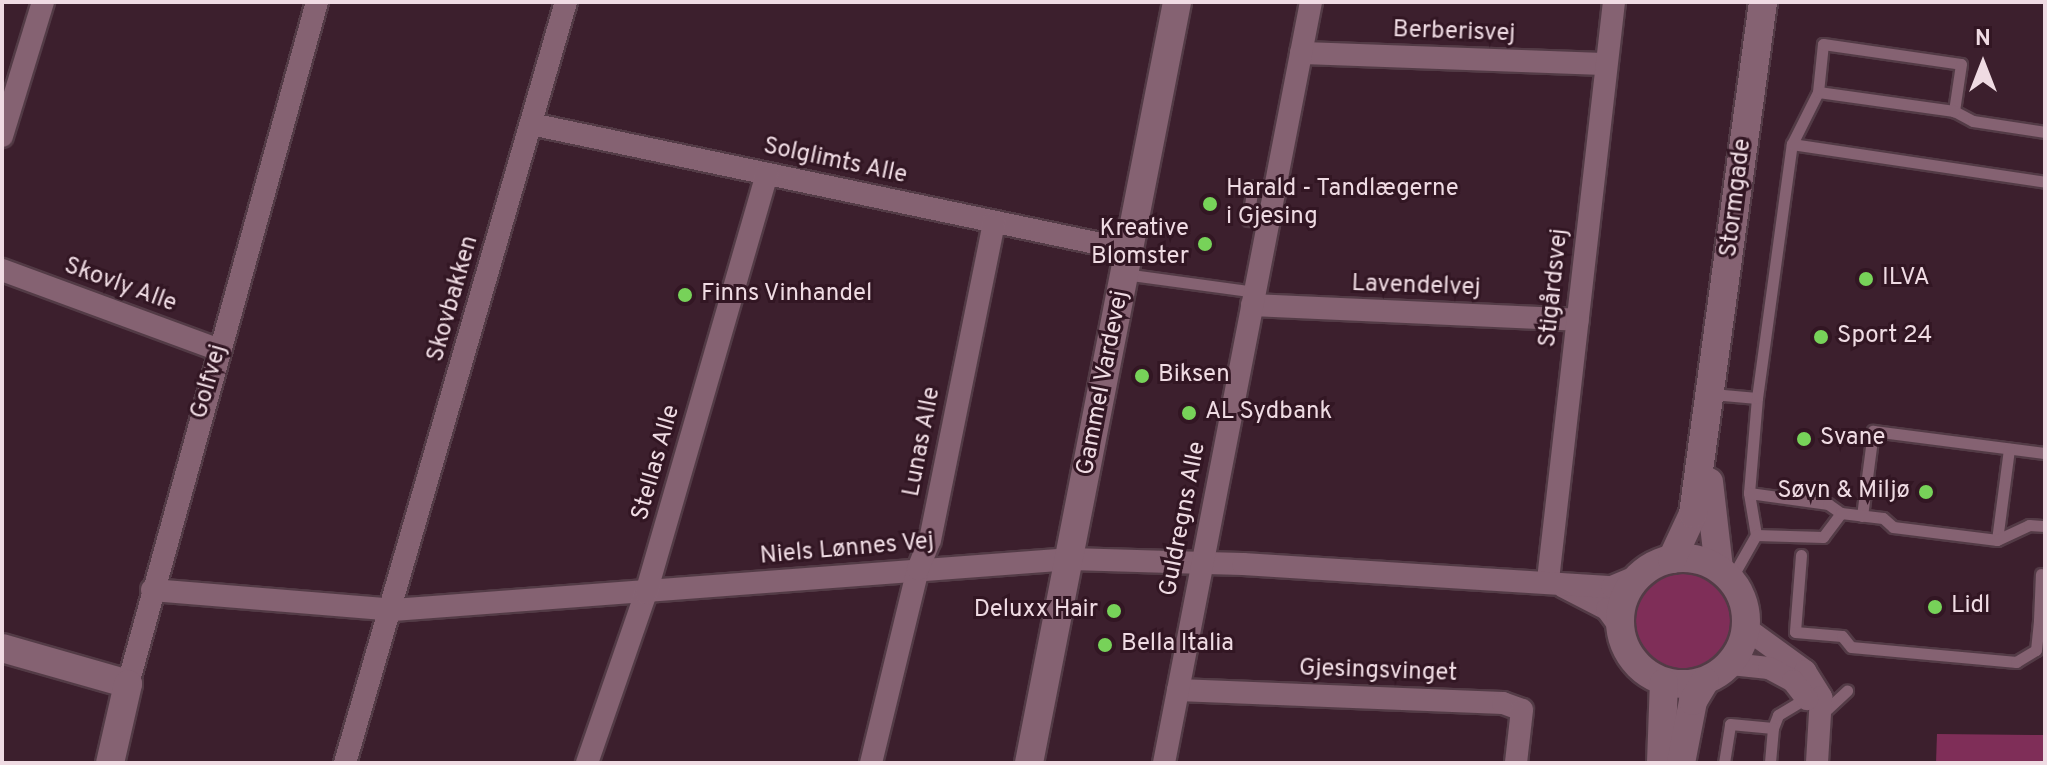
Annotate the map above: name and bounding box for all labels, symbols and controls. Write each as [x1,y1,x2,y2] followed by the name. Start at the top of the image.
[1392,16,1516,50] street label: Berberisvej
[1943,24,2023,104] north arrow
[1975,26,1991,53] text: N
[760,133,910,191] street label: Solglimts Alle
[1715,137,1759,259] street label: Stormgade
[1226,176,1460,232] place label: Harald - Tandlægerne i Gjesing
[1201,195,1219,213] marker: Harald - Tandlægerne i Gjesing
[1091,216,1189,272] place label: Kreative Blomster
[1534,227,1576,349] street label: Stigårdsvej
[422,233,486,365] street label: Skovbakken
[1196,235,1214,253] marker: Kreative Blomster
[59,252,181,320] street label: Skovly Alle
[1882,265,1930,293] place label: ILVA
[1351,270,1481,304] street label: Lavendelvej
[1857,270,1875,288] marker: ILVA
[701,281,873,309] place label: Finns Vinhandel
[676,286,694,304] marker: Finns Vinhandel
[1072,288,1136,478] street label: Gammel Vardevej
[1837,323,1932,351] place label: Sport 24
[1812,328,1830,346] marker: Sport 24
[186,342,234,422] street label: Golfvej
[1158,362,1230,390] place label: Biksen
[1133,367,1151,385] marker: Biksen
[898,384,948,500] street label: Lunas Alle
[1205,399,1333,427] place label: AL Sydbank
[627,401,687,525] street label: Stellas Alle
[1180,404,1198,422] marker: AL Sydbank
[1820,425,1885,453] place label: Svane
[1795,430,1813,448] marker: Svane
[1155,439,1213,599] street label: Guldregns Alle
[1777,478,1910,506] place label: Søvn & Miljø
[1917,483,1935,501] marker: Søvn & Miljø
[758,528,936,572] street label: Niels Lønnes Vej
[1951,593,1990,621] place label: Lidl
[974,597,1098,625] place label: Deluxx Hair
[1926,598,1944,616] marker: Lidl
[1105,602,1123,620] marker: Deluxx Hair
[1121,631,1234,659] place label: Bella Italia
[1096,636,1114,654] marker: Bella Italia
[1298,655,1458,689] street label: Gjesingsvinget

